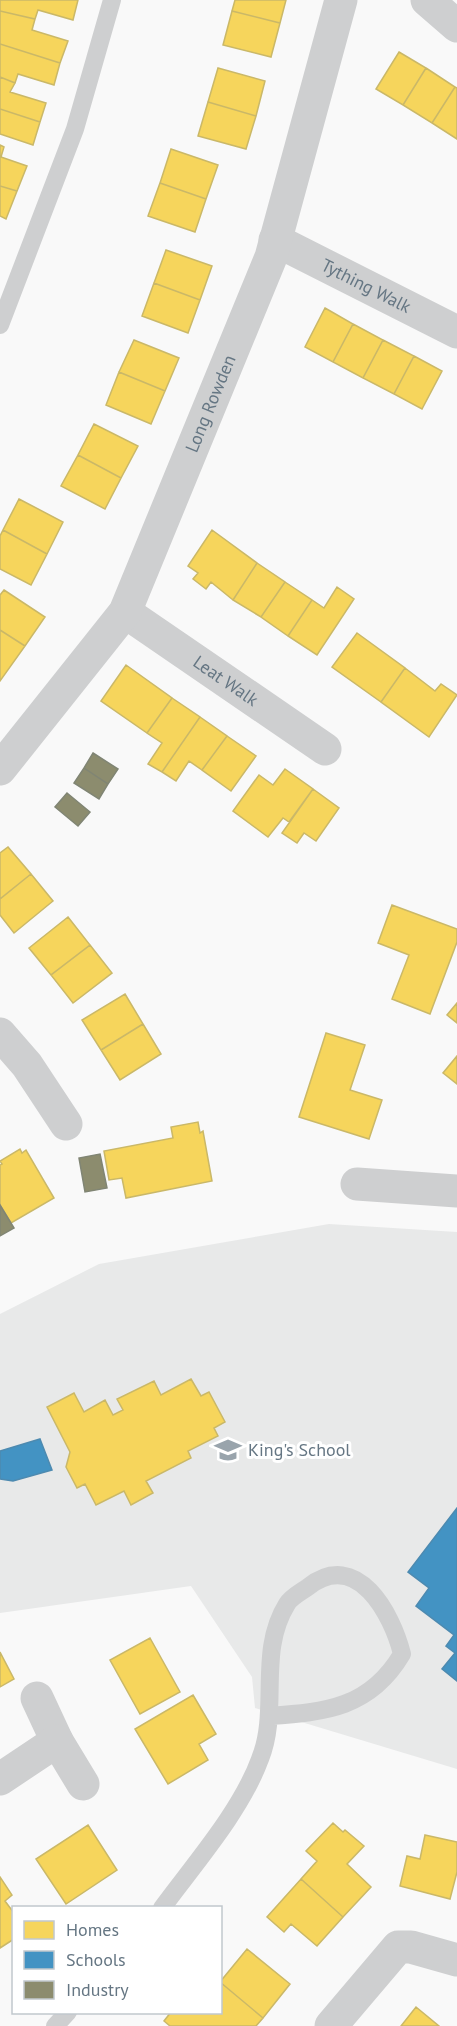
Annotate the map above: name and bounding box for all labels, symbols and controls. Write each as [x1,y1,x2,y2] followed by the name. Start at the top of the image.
[317,253,415,318] street label: Tything Walk
[180,351,241,456] street label: Long Rowden
[189,650,263,711] street label: Leat Walk
[213,1435,243,1465] school or university icon: King's School
[248,1438,351,1461] place label: King's School
[12,1906,222,2014] legend
[66,1918,119,1941] text: Homes
[66,1948,126,1971] text: Schools
[66,1978,129,2001] text: Industry

